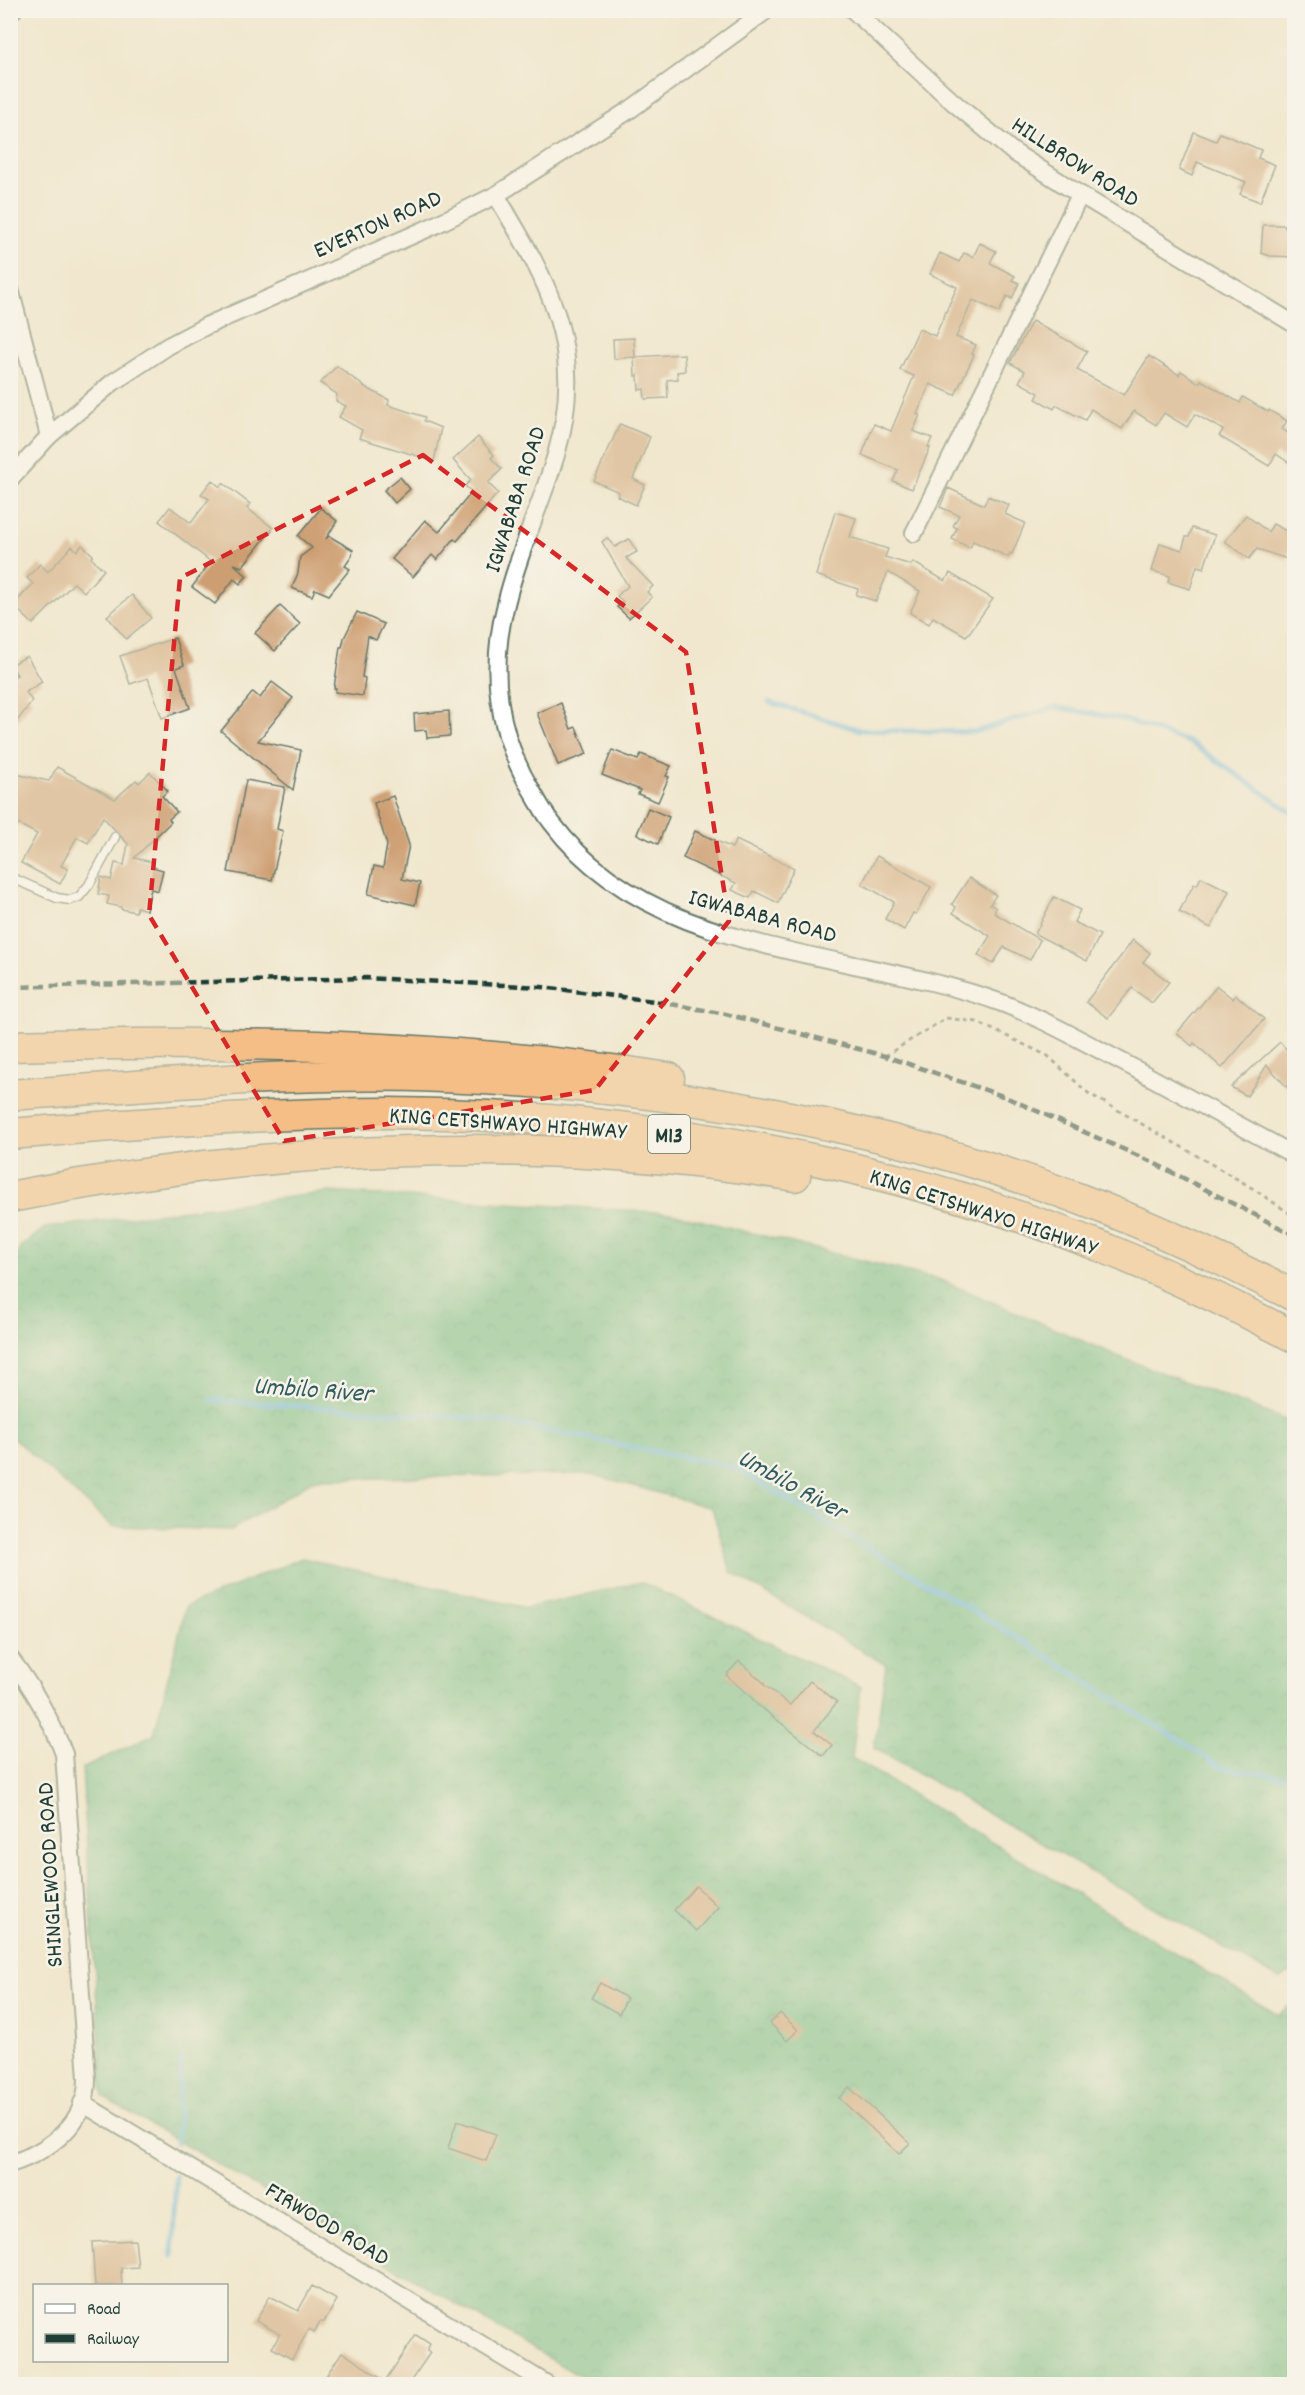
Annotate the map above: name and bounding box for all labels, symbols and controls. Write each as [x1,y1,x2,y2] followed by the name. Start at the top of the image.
[1004,109,1145,218] street label: HILLBROW ROAD
[309,182,448,269] street label: EVERTON ROAD
[477,422,556,577] street label: IGWABABA ROAD
[684,882,840,954] street label: IGWABABA ROAD
[388,1100,629,1150] street label: KING CETSHWAYO HIGHWAY
[648,1115,690,1153] road number: M13
[865,1161,1103,1267] street label: KING CETSHWAYO HIGHWAY
[252,1369,377,1414] water label: Umbilo River
[730,1441,855,1533] water label: Umbilo River
[30,1781,74,1968] street label: SHINGLEWOOD ROAD
[258,2175,395,2276] street label: FIRWOOD ROAD
[33,2284,228,2362] legend
[87,2298,121,2323] text: Road
[87,2328,140,2353] text: Railway

